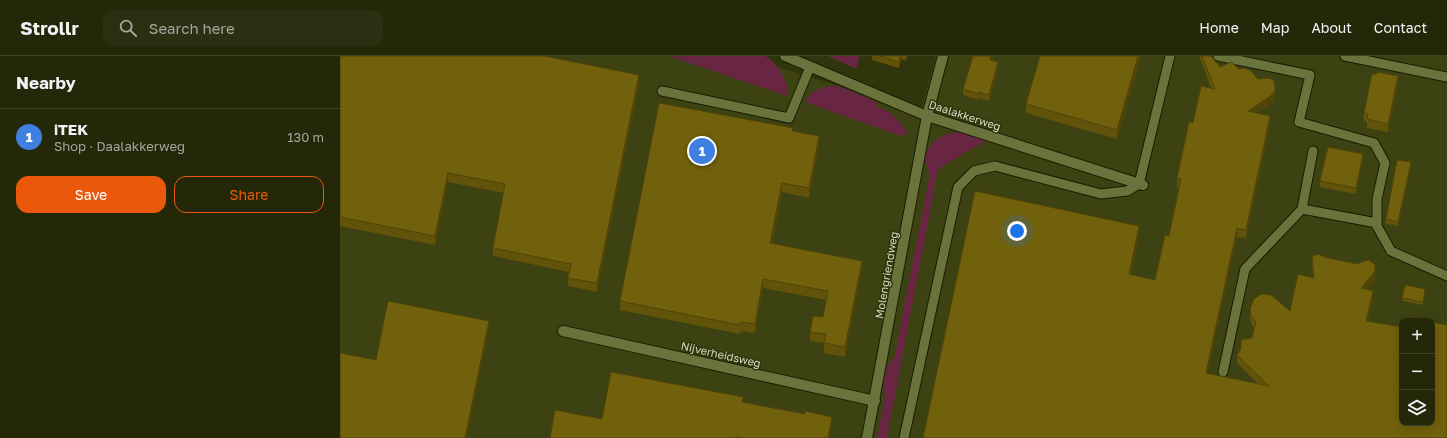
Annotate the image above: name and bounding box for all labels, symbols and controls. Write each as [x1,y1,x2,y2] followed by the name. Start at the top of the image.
[103,10,383,46] search box
[20,16,79,39] text: Strollr
[117,17,139,39] icon: search
[149,19,235,37] text: Search here
[1199,19,1239,36] text: Home
[1261,19,1289,36] text: Map
[1311,19,1352,36] text: About
[1374,19,1427,36] text: Contact
[16,72,76,93] text: Nearby
[927,97,1003,133] street label: Daalakkerweg
[54,120,88,138] text: iTEK
[26,129,32,145] text: 1
[287,129,324,145] text: 130 m
[689,136,715,166] pin: 1
[54,138,185,154] text: Shop · Daalakkerweg
[16,176,166,213] button: Save
[174,176,324,213] button: Share
[1007,221,1027,241] your location
[872,230,900,320] street label: Molengriendweg
[1399,318,1435,426] map controls
[1399,318,1435,354] button: +
[680,338,762,370] street label: Nijverheidsweg
[1399,354,1435,390] button: −
[1399,390,1435,426] button: layers

